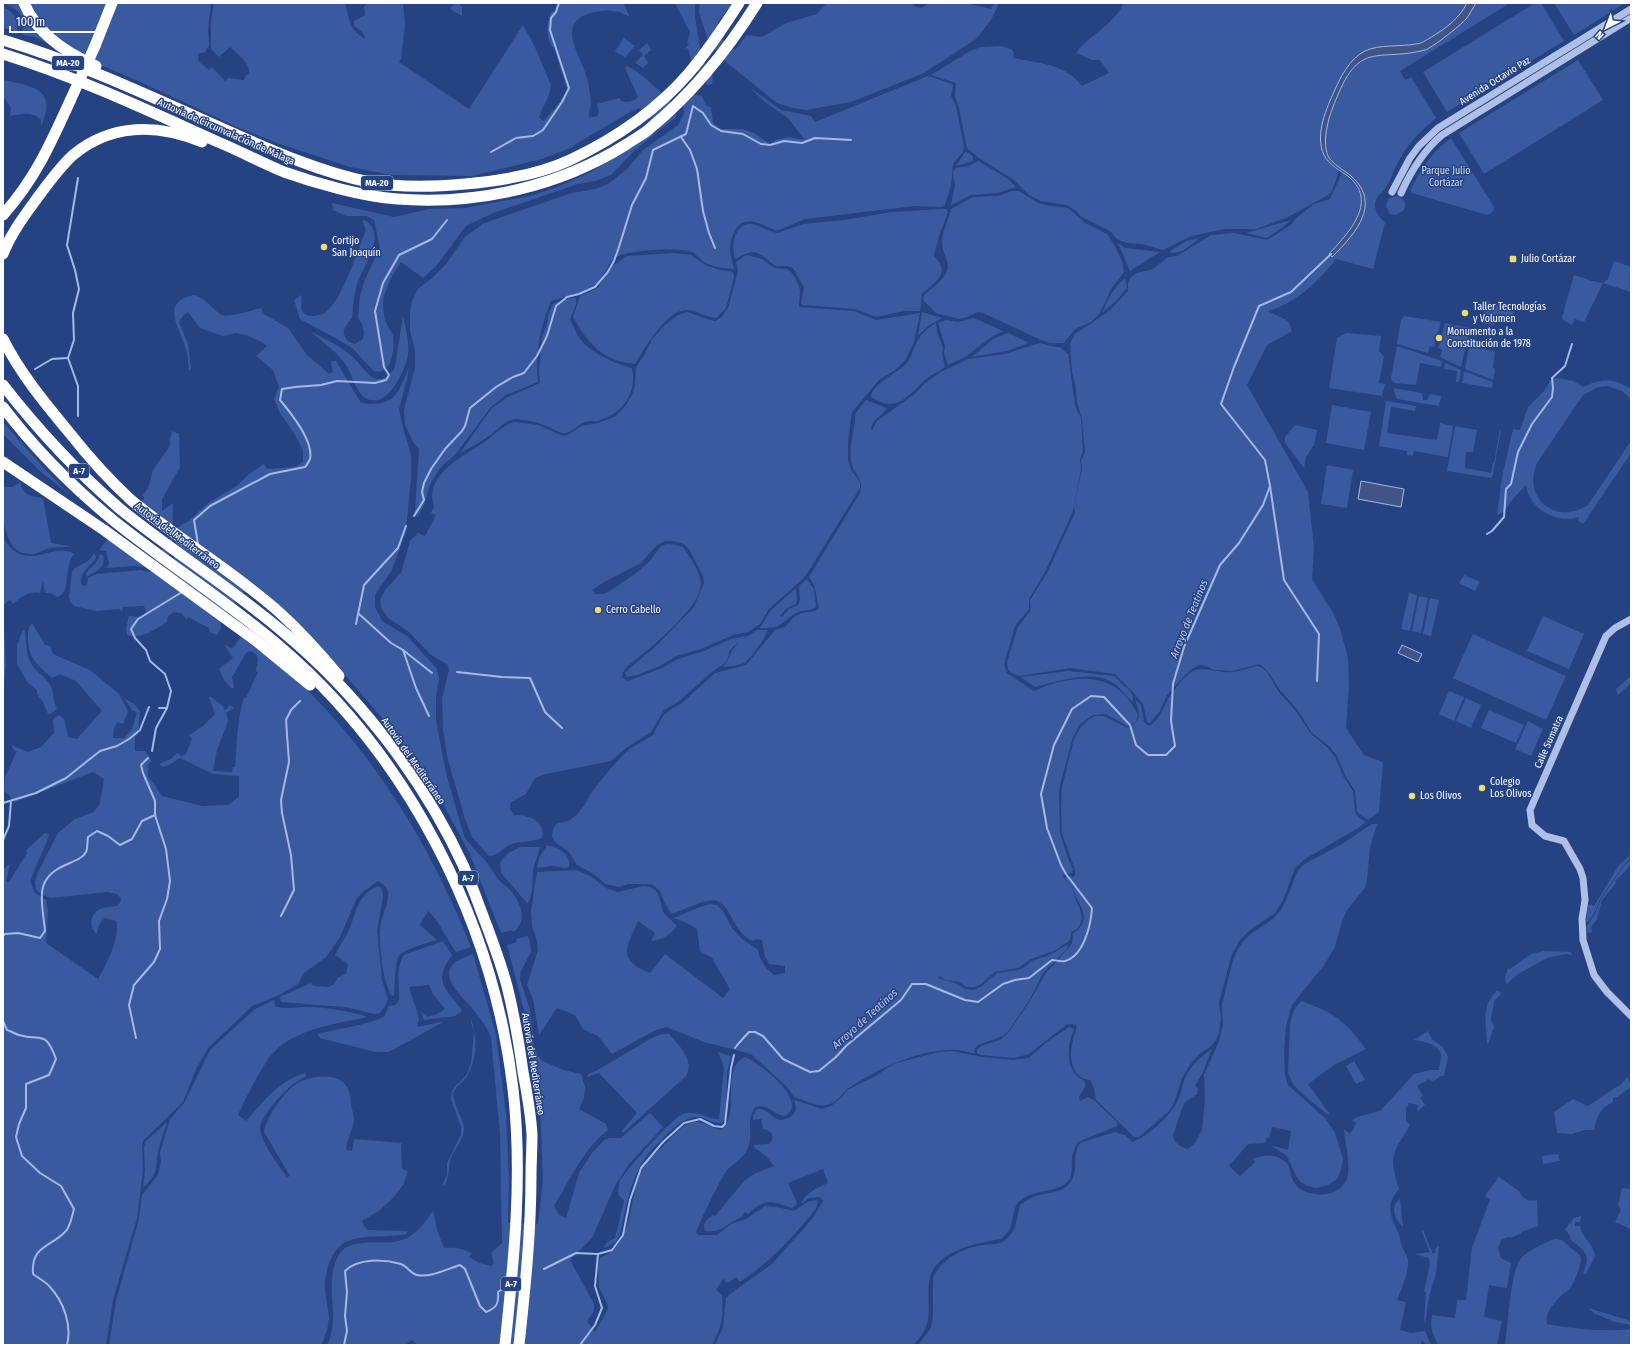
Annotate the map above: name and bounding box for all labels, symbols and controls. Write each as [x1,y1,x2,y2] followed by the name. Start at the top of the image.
[10,8,98,34] scale bar
[1586,8,1626,48] north arrow
[16,15,45,29] text: 100 m
[1593,28,1606,42] text: N
[1457,54,1533,108] street label: Avenida Octavio Paz
[52,56,84,70] road number: MA-20
[156,95,297,168] street label: Autovía de Circunvalación de Málaga
[1421,165,1471,189] park label: Parque Julio Cortázar
[361,176,393,190] road number: MA-20
[332,235,381,259] place label: Cortijo San Joaquín
[319,242,329,252] marker: Cortijo San Joaquín
[1521,253,1576,265] place label: Julio Cortázar
[1508,254,1518,264] marker: Julio Cortázar
[1473,300,1546,325] place label: Taller Tecnologías y Volumen
[1460,308,1470,318] marker: Taller Tecnologías y Volumen
[1447,326,1531,350] place label: Monumento a la Constitución de 1978
[1434,333,1444,343] marker: Monumento a la Constitución de 1978
[69,464,89,478] road number: A-7
[132,499,222,572] street label: Autovía del Mediterráneo
[1167,578,1211,661] water label: Arroyo de Teatinos
[606,604,661,616] place label: Cerro Cabello
[593,605,603,615] marker: Cerro Cabello
[1532,714,1566,770] street label: Calle Sumatra
[378,715,448,807] street label: Autovía del Mediterráneo
[1490,776,1531,800] place label: Colegio Los Olivos
[1477,783,1487,793] marker: Colegio Los Olivos
[1420,790,1461,802] place label: Los Olivos
[1407,791,1417,801] marker: Los Olivos
[458,871,478,885] road number: A-7
[829,986,901,1052] water label: Arroyo de Teatinos
[519,1012,548,1116] street label: Autovía del Mediterráneo
[501,1277,521,1291] road number: A-7

